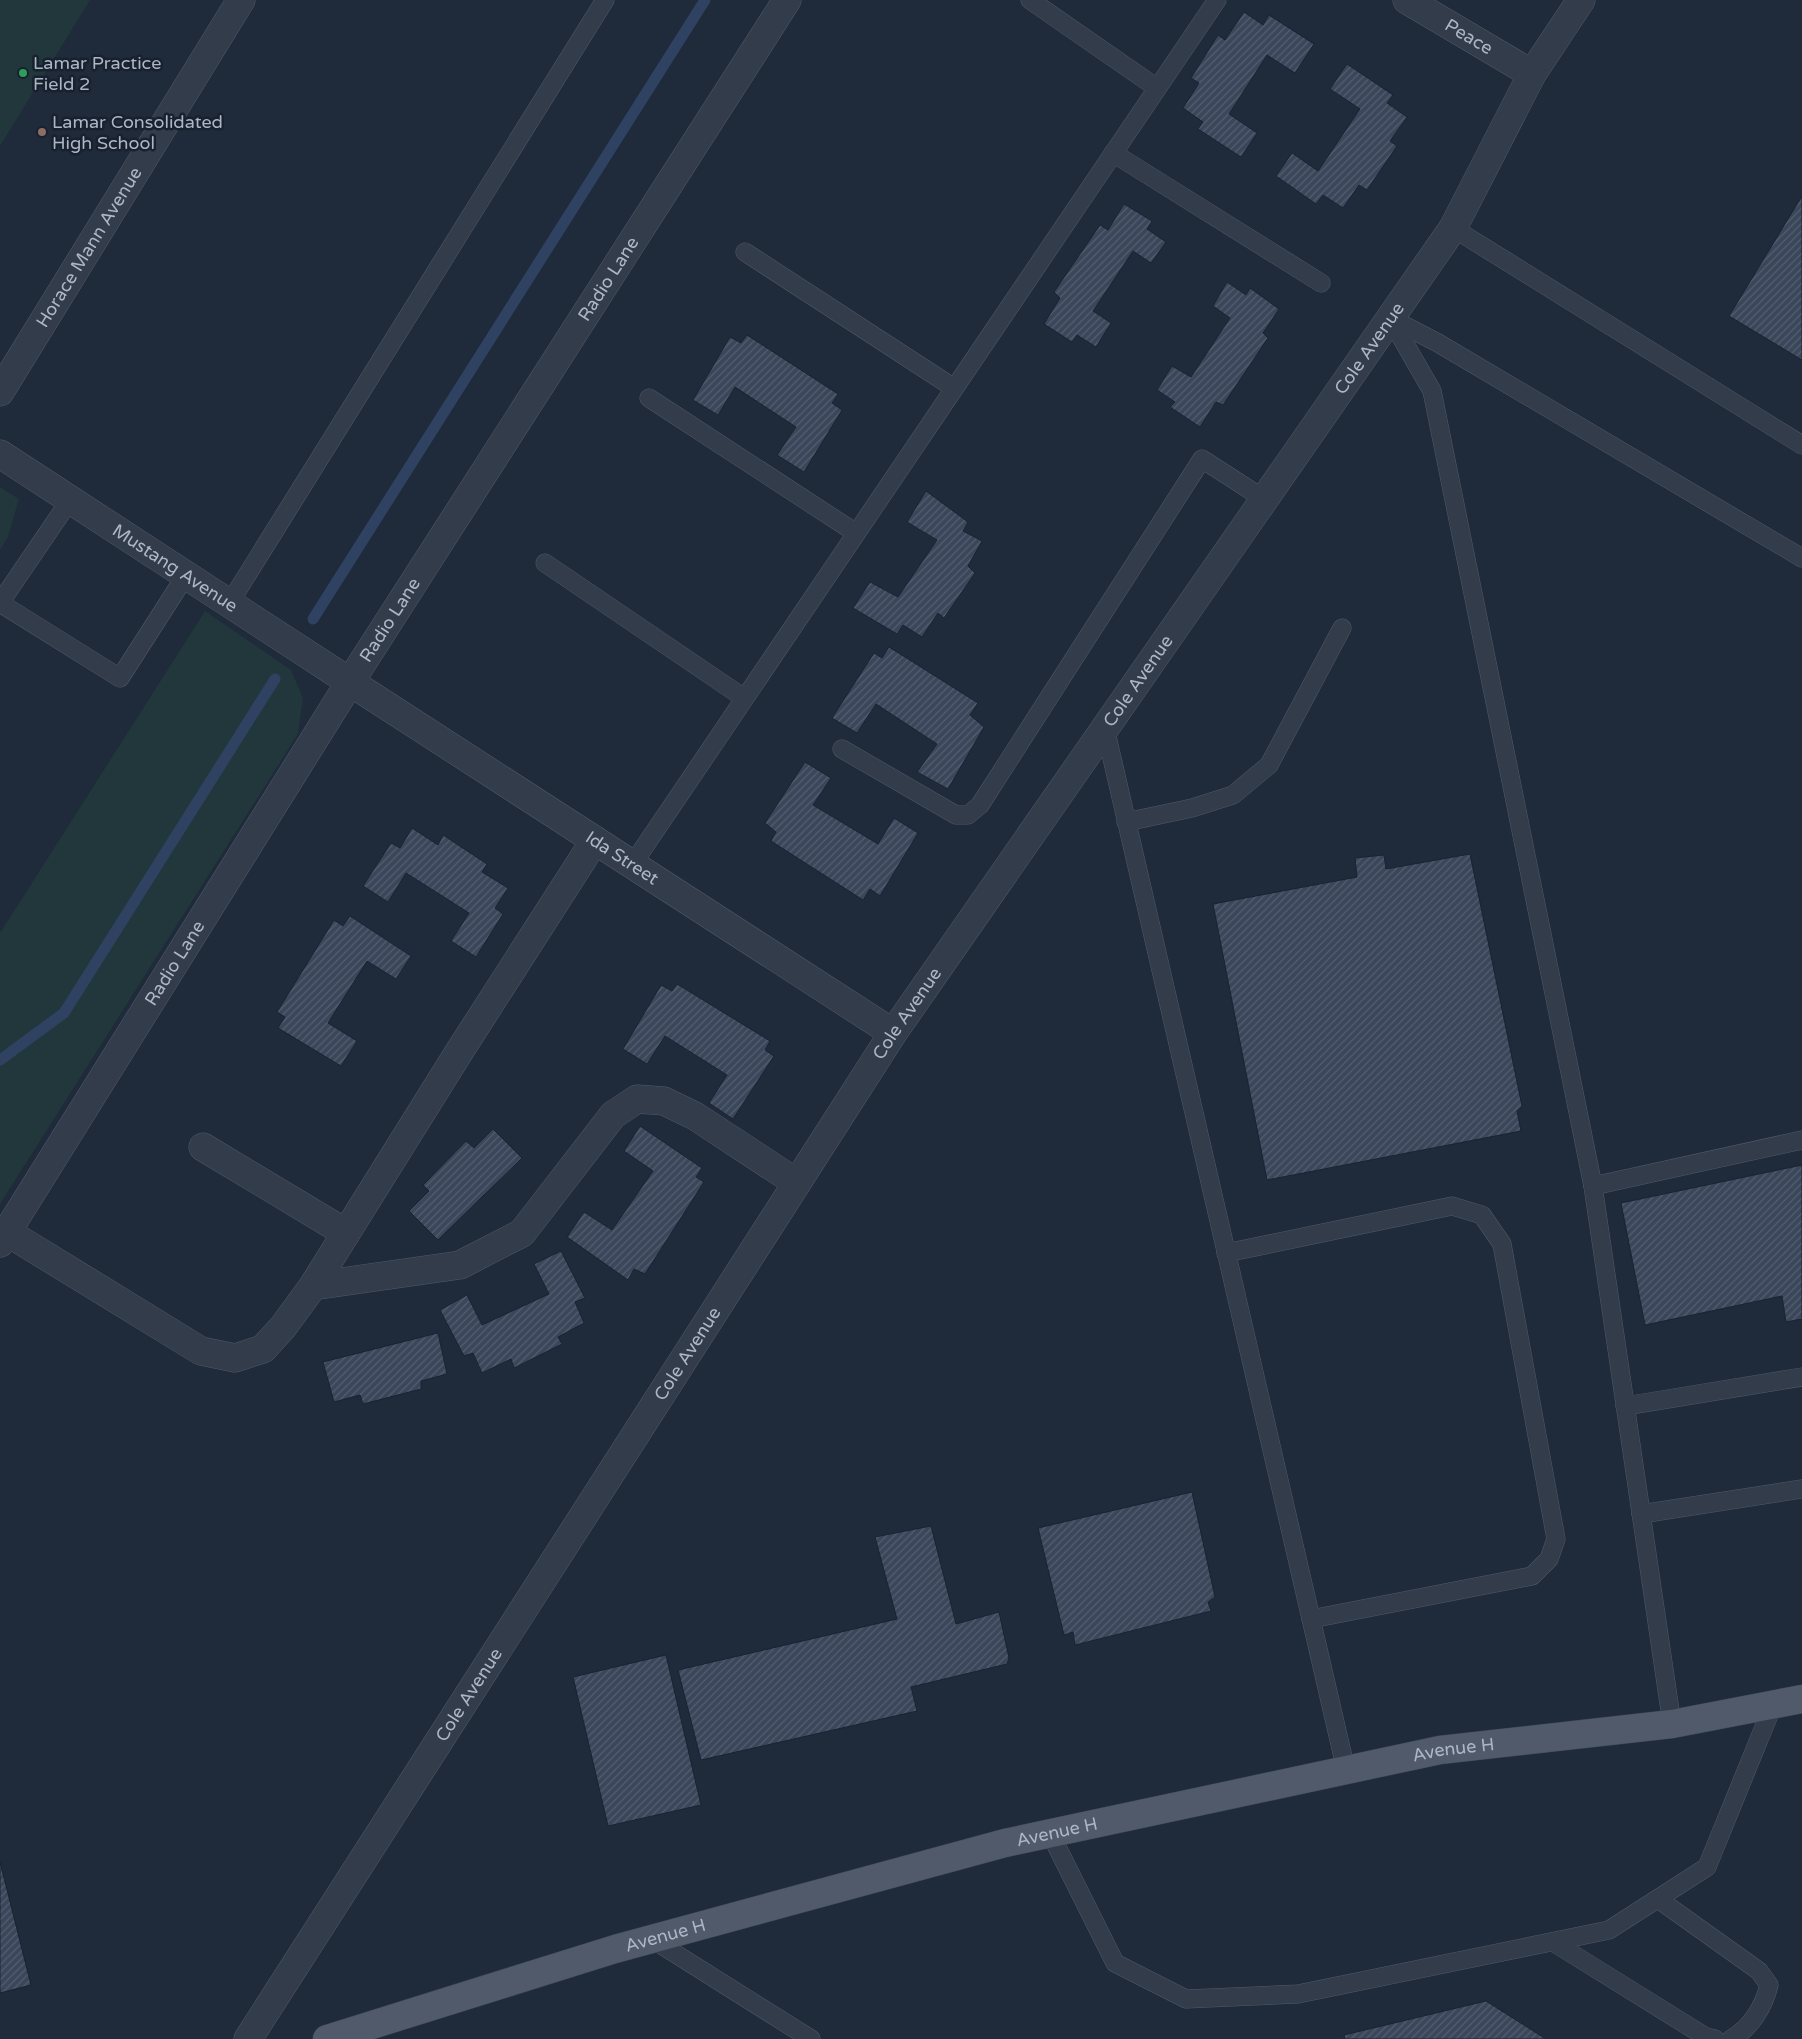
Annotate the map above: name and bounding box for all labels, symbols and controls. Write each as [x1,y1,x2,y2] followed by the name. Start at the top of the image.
[1441,14,1497,59] street label: Peace
[33,52,161,95] place label: Lamar Practice Field 2
[17,67,29,79] marker: Lamar Practice Field 2
[52,111,223,154] place label: Lamar Consolidated High School
[36,126,48,138] marker: Lamar Consolidated High School
[31,163,147,331] street label: Horace Mann Avenue
[573,232,643,325] street label: Radio Lane
[1330,298,1409,399] street label: Cole Avenue
[108,519,242,617] street label: Mustang Avenue
[355,573,425,666] street label: Radio Lane
[1098,631,1178,731] street label: Cole Avenue
[581,826,663,890] street label: Ida Street
[140,916,209,1010] street label: Radio Lane
[868,963,946,1064] street label: Cole Avenue
[649,1303,725,1405] street label: Cole Avenue
[431,1644,507,1746] street label: Cole Avenue
[1410,1733,1496,1767] street label: Avenue H
[1014,1812,1100,1851] street label: Avenue H
[623,1914,708,1957] street label: Avenue H

